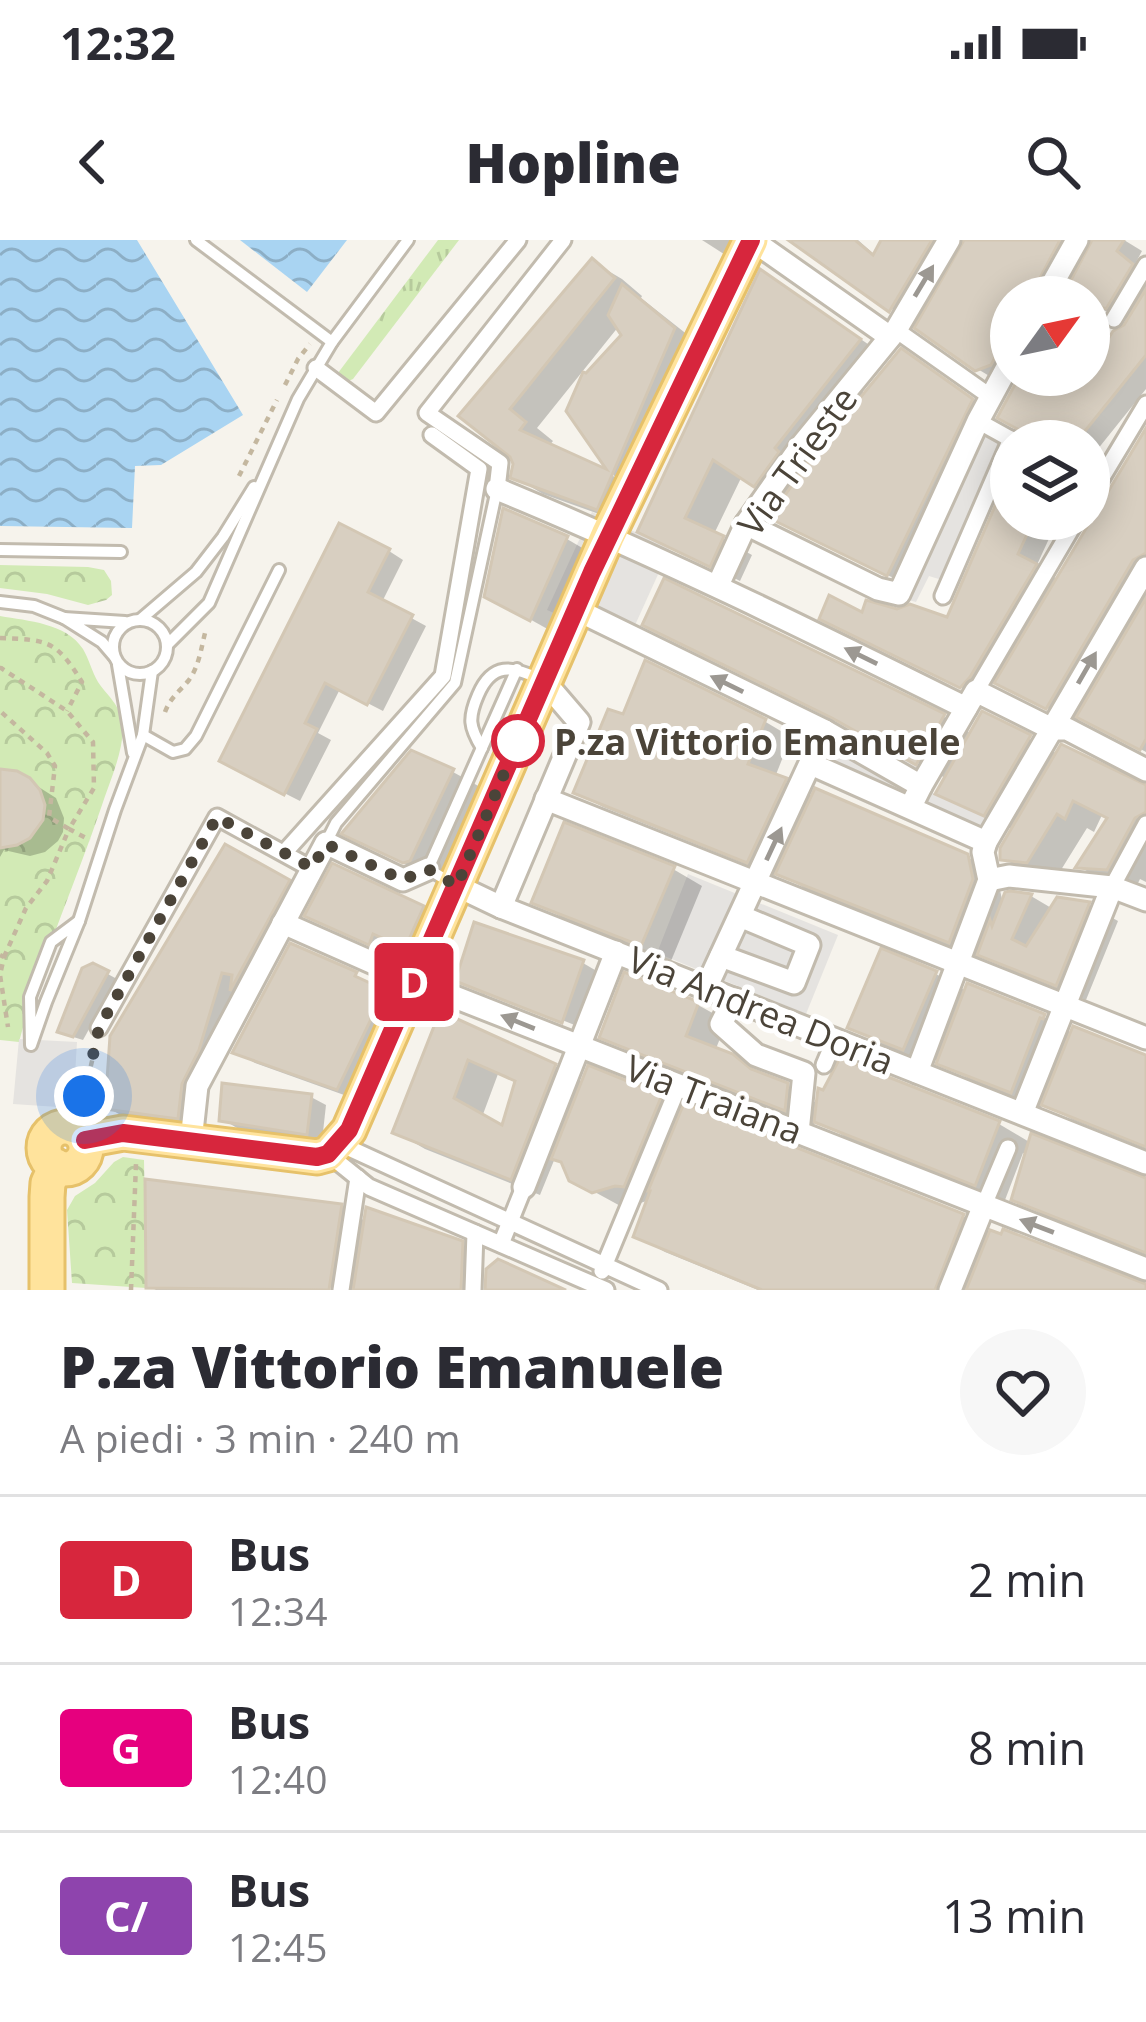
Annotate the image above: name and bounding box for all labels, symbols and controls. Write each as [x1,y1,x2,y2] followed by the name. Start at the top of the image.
[60,12,176,73] text: 12:32
[465,125,681,199] text: Hopline
[60,129,126,195] icon: back
[1020,129,1086,195] icon: search
[913,264,934,298] one-way arrow
[990,276,1110,396] north arrow
[990,276,1110,540] map controls
[726,376,868,546] street label: Via Trieste
[990,420,1110,540] button: layers
[844,647,878,667] one-way arrow
[1076,651,1097,685] one-way arrow
[709,674,744,694] one-way arrow
[493,716,543,766] marker: P.za Vittorio Emanuele
[554,717,961,766] place label: P.za Vittorio Emanuele
[764,826,784,861] one-way arrow
[621,934,901,1086] street label: Via Andrea Doria
[375,943,453,1021] line badge: D
[398,953,430,1010] text: D
[499,1011,535,1030] one-way arrow
[619,1043,809,1155] street label: Via Traiana
[54,1066,114,1126] your location
[1019,1216,1055,1235] one-way arrow
[60,1327,724,1405] text: P.za Vittorio Emanuele
[960,1329,1086,1455] button: heart
[60,1411,461,1464] text: A piedi · 3 min · 240 m
[228,1523,310,1584] text: Bus
[968,1549,1086,1610] text: 2 min
[110,1551,142,1608] text: D
[228,1584,327,1637] text: 12:34
[228,1691,310,1752] text: Bus
[968,1717,1086,1778] text: 8 min
[111,1719,141,1776] text: G
[228,1752,327,1805] text: 12:40
[228,1859,310,1920] text: Bus
[942,1885,1086,1946] text: 13 min
[104,1887,148,1944] text: C/
[228,1920,327,1973] text: 12:45

